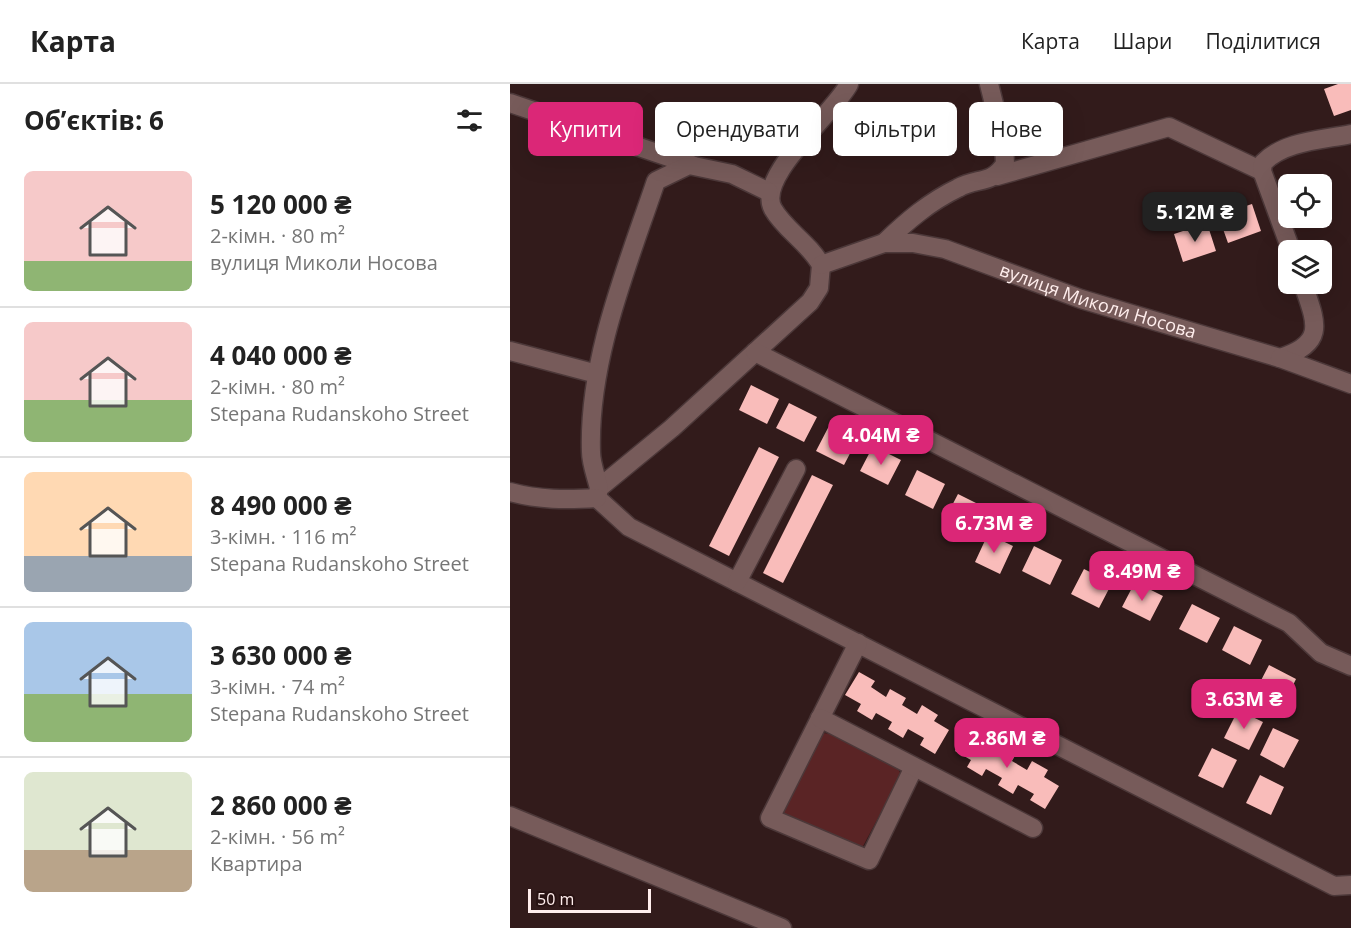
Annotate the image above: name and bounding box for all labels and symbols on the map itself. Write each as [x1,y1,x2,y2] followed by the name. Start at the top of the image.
[1140,192,1250,243] pin: 5.12M ₴
[997,257,1199,343] street label: вулиця Миколи Носова
[826,415,936,466] pin: 4.04M ₴
[939,503,1049,554] pin: 6.73M ₴
[1087,551,1197,602] pin: 8.49M ₴
[1189,679,1299,730] pin: 3.63M ₴
[952,718,1062,769] pin: 2.86M ₴
[528,886,651,914] scale bar

